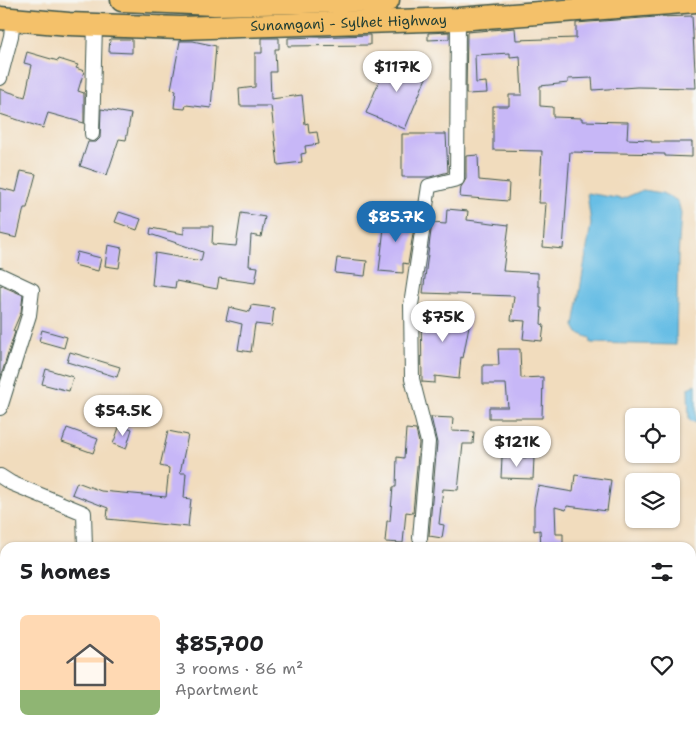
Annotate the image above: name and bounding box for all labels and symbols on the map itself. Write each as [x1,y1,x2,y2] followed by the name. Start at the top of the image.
[250,10,447,35] street label: Sunamganj - Sylhet Highway
[362,51,432,93] pin: $117K
[355,200,437,243] pin: $85.7K
[413,300,473,343] pin: $75K
[82,394,164,437] pin: $54.5K
[482,426,552,468] pin: $121K

